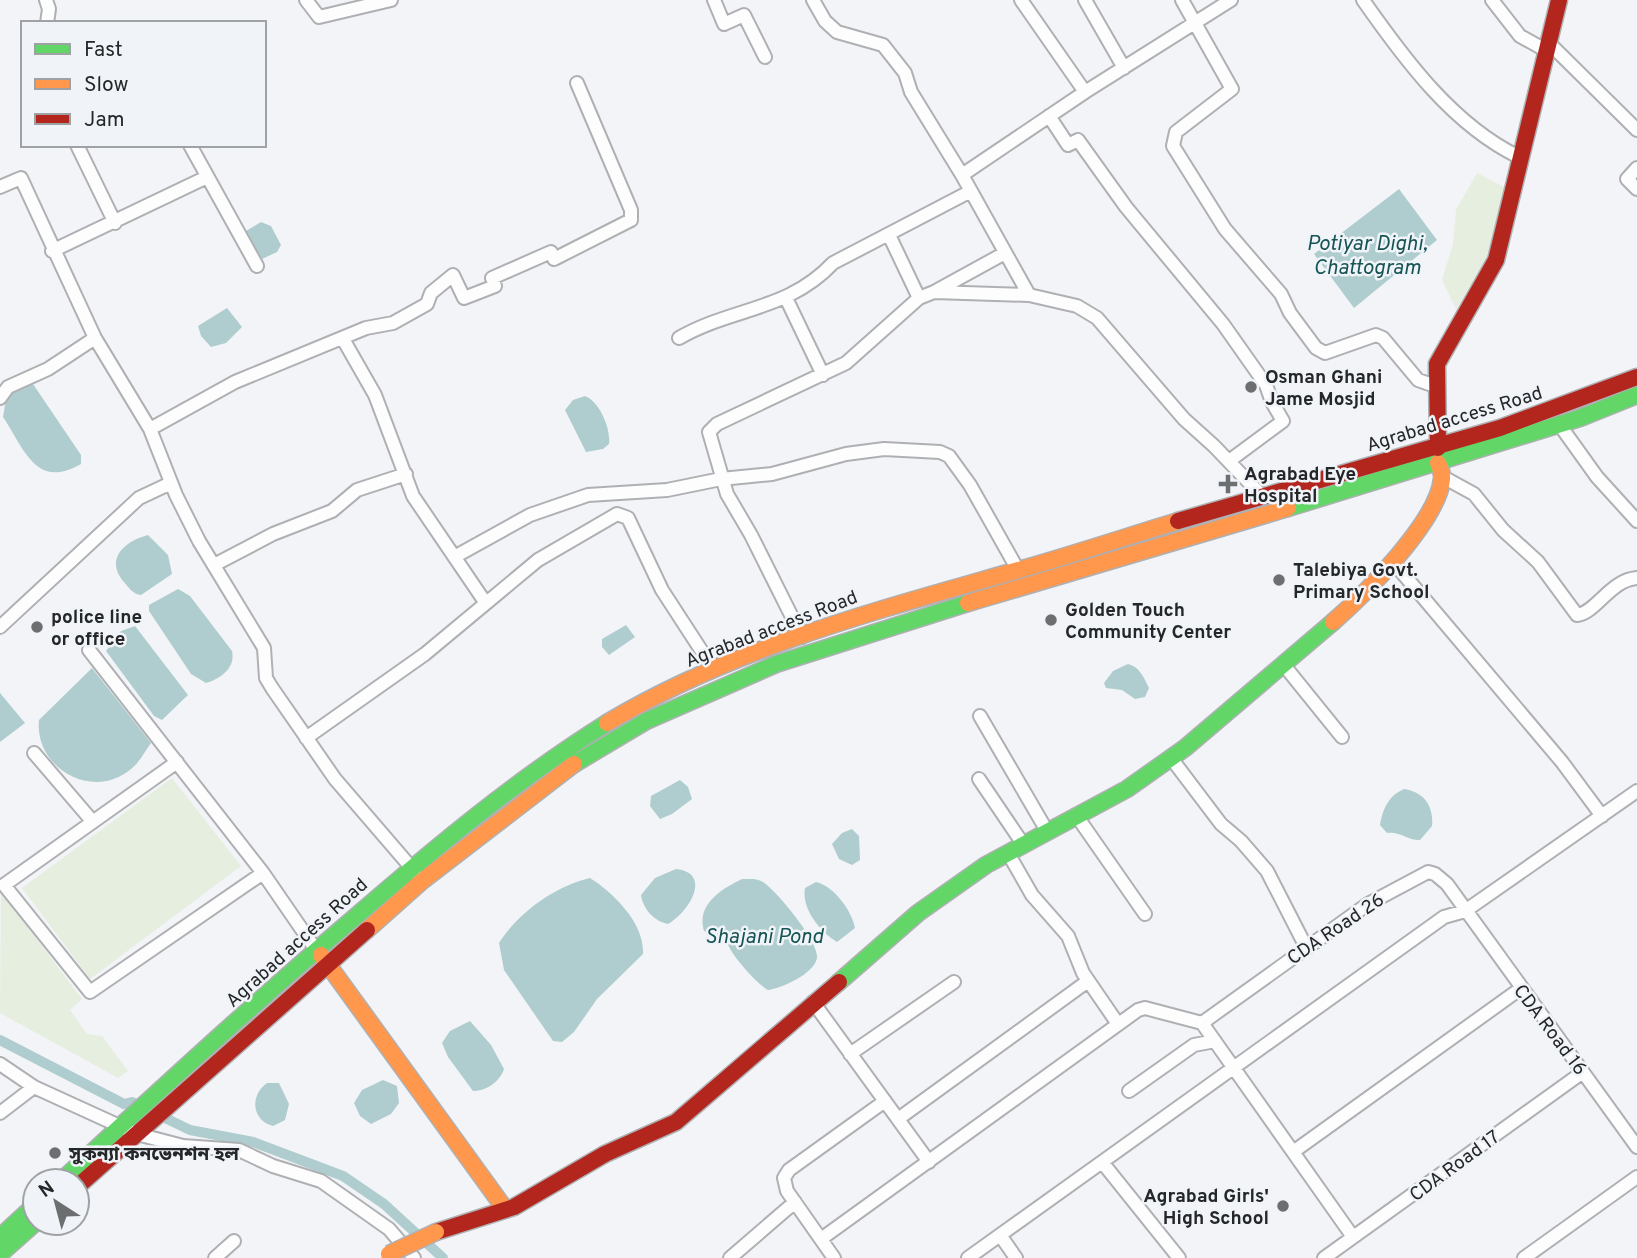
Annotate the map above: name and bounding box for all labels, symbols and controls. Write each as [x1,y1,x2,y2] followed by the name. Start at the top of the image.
[21,21,266,147] legend
[84,37,123,64] text: Fast
[84,72,129,99] text: Slow
[84,107,125,134] text: Jam
[1307,231,1428,282] water label: Potiyar Dighi, Chattogram
[1265,366,1382,412] place label: Osman Ghani Jame Mosjid
[1243,379,1259,395] marker: Osman Ghani Jame Mosjid
[1364,382,1546,458] street label: Agrabad access Road
[1244,463,1356,509] place label: Agrabad Eye Hospital
[1218,474,1238,494] marker: Agrabad Eye Hospital
[1293,559,1429,605] place label: Talebiya Govt. Primary School
[1271,572,1287,588] marker: Talebiya Govt. Primary School
[682,586,861,674] street label: Agrabad access Road
[1065,599,1231,645] place label: Golden Touch Community Center
[51,606,142,652] place label: police line or office
[1043,612,1059,628] marker: Golden Touch Community Center
[29,619,45,635] marker: police line or office
[221,873,373,1014] street label: Agrabad access Road
[1283,888,1389,971] street label: CDA Road 26
[705,924,825,951] water label: Shajani Pond
[1507,980,1591,1080] street label: CDA Road 16
[1405,1126,1505,1208] street label: CDA Road 17
[68,1143,240,1167] place label: সুকন্যা কনভেনশন হল
[47,1145,63,1161] marker: সুকন্যা কনভেনশন হল
[21,1167,91,1237] north arrow
[35,1176,60,1204] text: N
[1143,1185,1269,1231] place label: Agrabad Girls' High School
[1275,1198,1291,1214] marker: Agrabad Girls' High School

